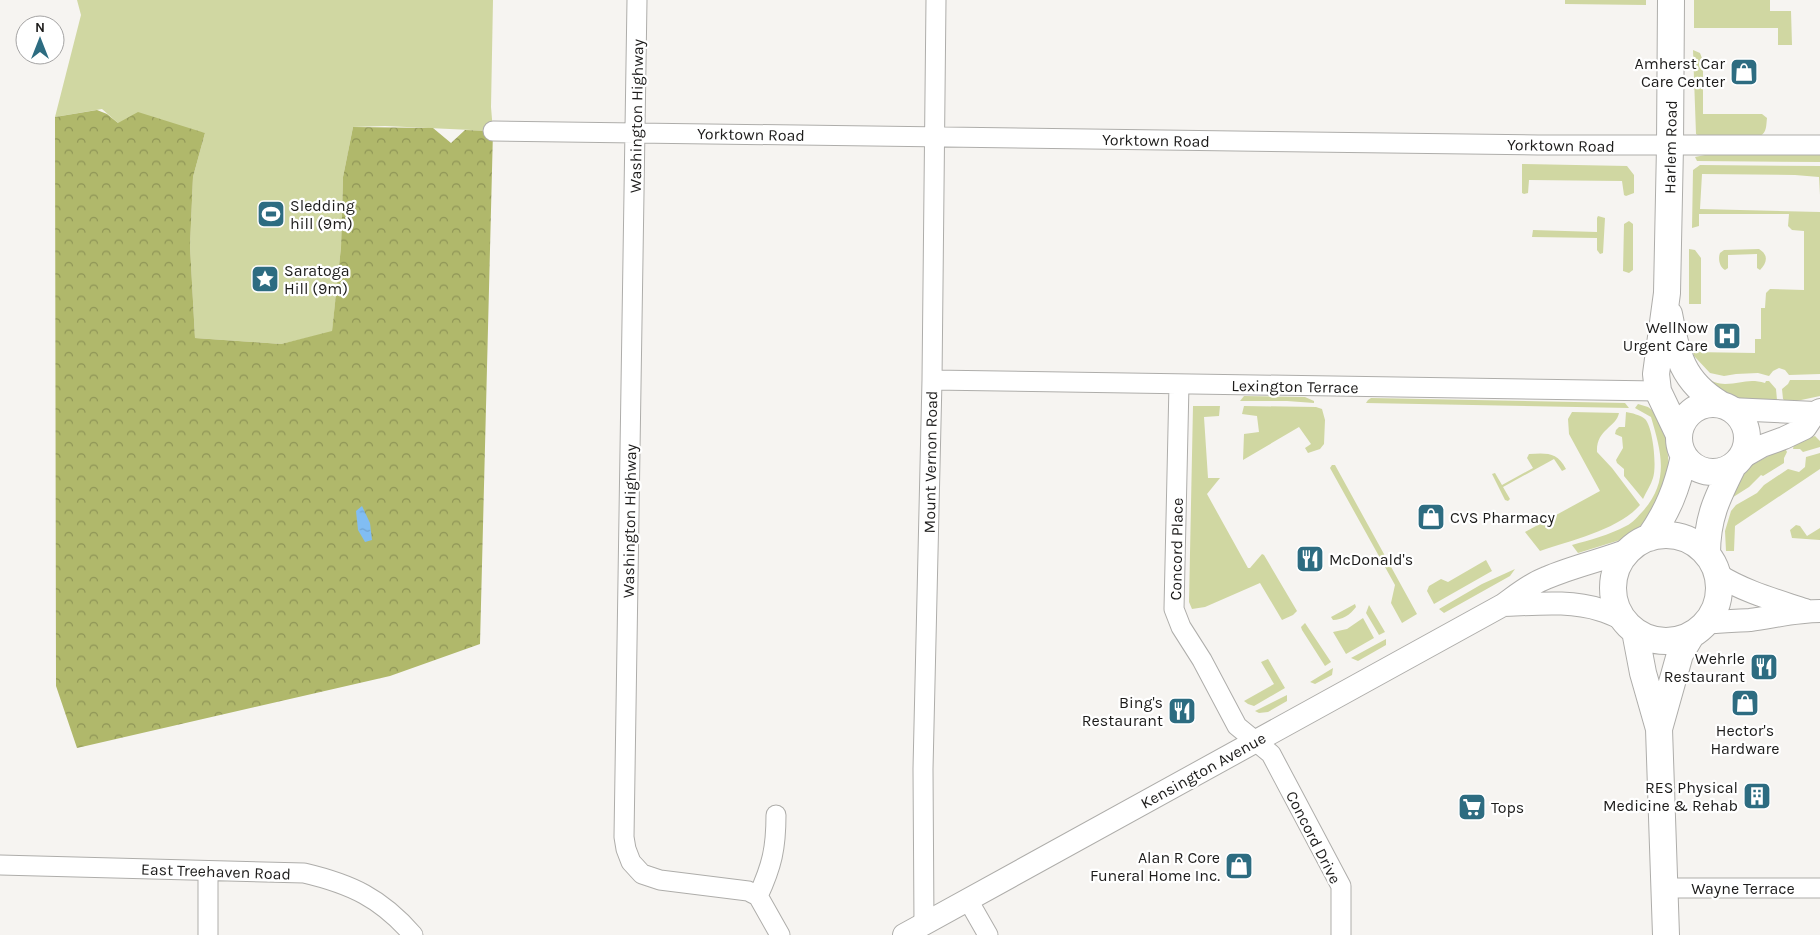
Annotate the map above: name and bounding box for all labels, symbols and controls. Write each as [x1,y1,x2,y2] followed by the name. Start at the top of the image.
[15,15,65,65] north arrow
[35,19,45,36] text: N
[626,38,647,193] street label: Washington Highway
[1635,54,1725,91] place label: Amherst Car Care Center
[1729,57,1759,87] shop icon: Amherst Car Care Center
[1660,100,1681,194] street label: Harlem Road
[697,124,805,145] street label: Yorktown Road
[1102,130,1210,151] street label: Yorktown Road
[1507,135,1615,156] street label: Yorktown Road
[290,196,355,233] place label: Sledding hill (9m)
[256,199,286,229] sports icon: Sledding hill (9m)
[284,261,350,298] place label: Saratoga Hill (9m)
[250,264,280,294] place icon: Saratoga Hill (9m)
[1623,318,1708,355] place label: WellNow Urgent Care
[1712,321,1742,351] hospital icon: WellNow Urgent Care
[1231,376,1359,397] street label: Lexington Terrace
[920,391,941,533] street label: Mount Vernon Road
[619,443,640,598] street label: Washington Highway
[1166,497,1187,601] street label: Concord Place
[1416,502,1446,532] shop icon: CVS Pharmacy
[1450,508,1555,527] place label: CVS Pharmacy
[1295,544,1325,574] restaurant icon: McDonald's
[1329,550,1413,569] place label: McDonald's
[1664,649,1745,686] place label: Wehrle Restaurant
[1749,652,1779,682] restaurant icon: Wehrle Restaurant
[1730,688,1760,718] shop icon: Hector's Hardware
[1082,693,1163,730] place label: Bing's Restaurant
[1167,696,1197,726] restaurant icon: Bing's Restaurant
[1710,721,1780,758] place label: Hector's Hardware
[1137,728,1269,813] street label: Kensington Avenue
[1603,778,1738,815] place label: RES Physical Medicine & Rehab
[1742,781,1772,811] building icon: RES Physical Medicine & Rehab
[1282,788,1345,887] street label: Concord Drive
[1457,792,1487,822] supermarket icon: Tops
[1491,798,1524,817] place label: Tops
[1090,848,1220,885] place label: Alan R Core Funeral Home Inc.
[1224,851,1254,881] shop icon: Alan R Core Funeral Home Inc.
[141,859,291,884] street label: East Treehaven Road
[1691,879,1795,898] street label: Wayne Terrace

